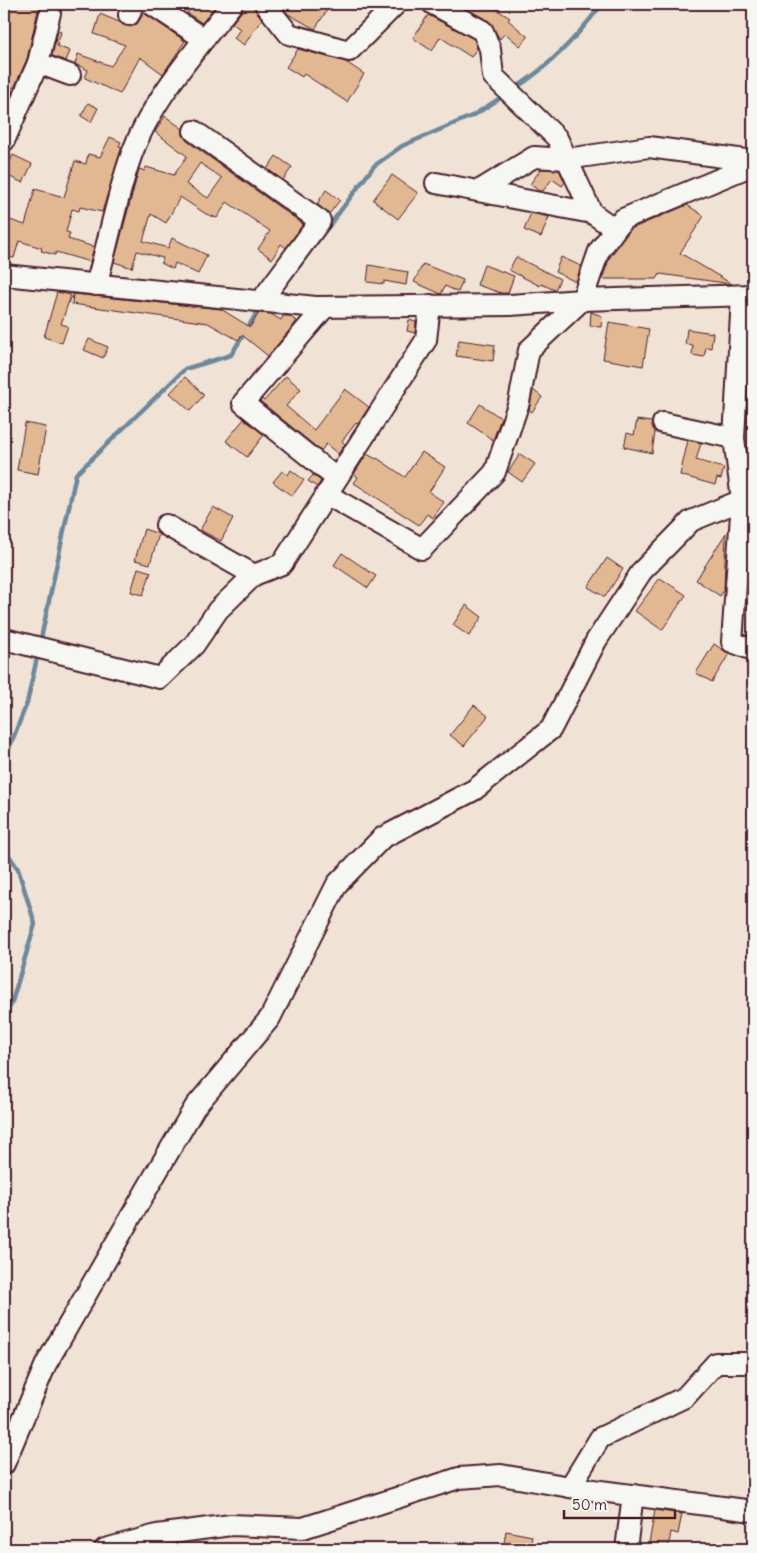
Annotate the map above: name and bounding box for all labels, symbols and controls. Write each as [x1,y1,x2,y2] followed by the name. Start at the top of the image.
[564,1488,676,1520] scale bar
[572,1495,607,1514] text: 50 m

